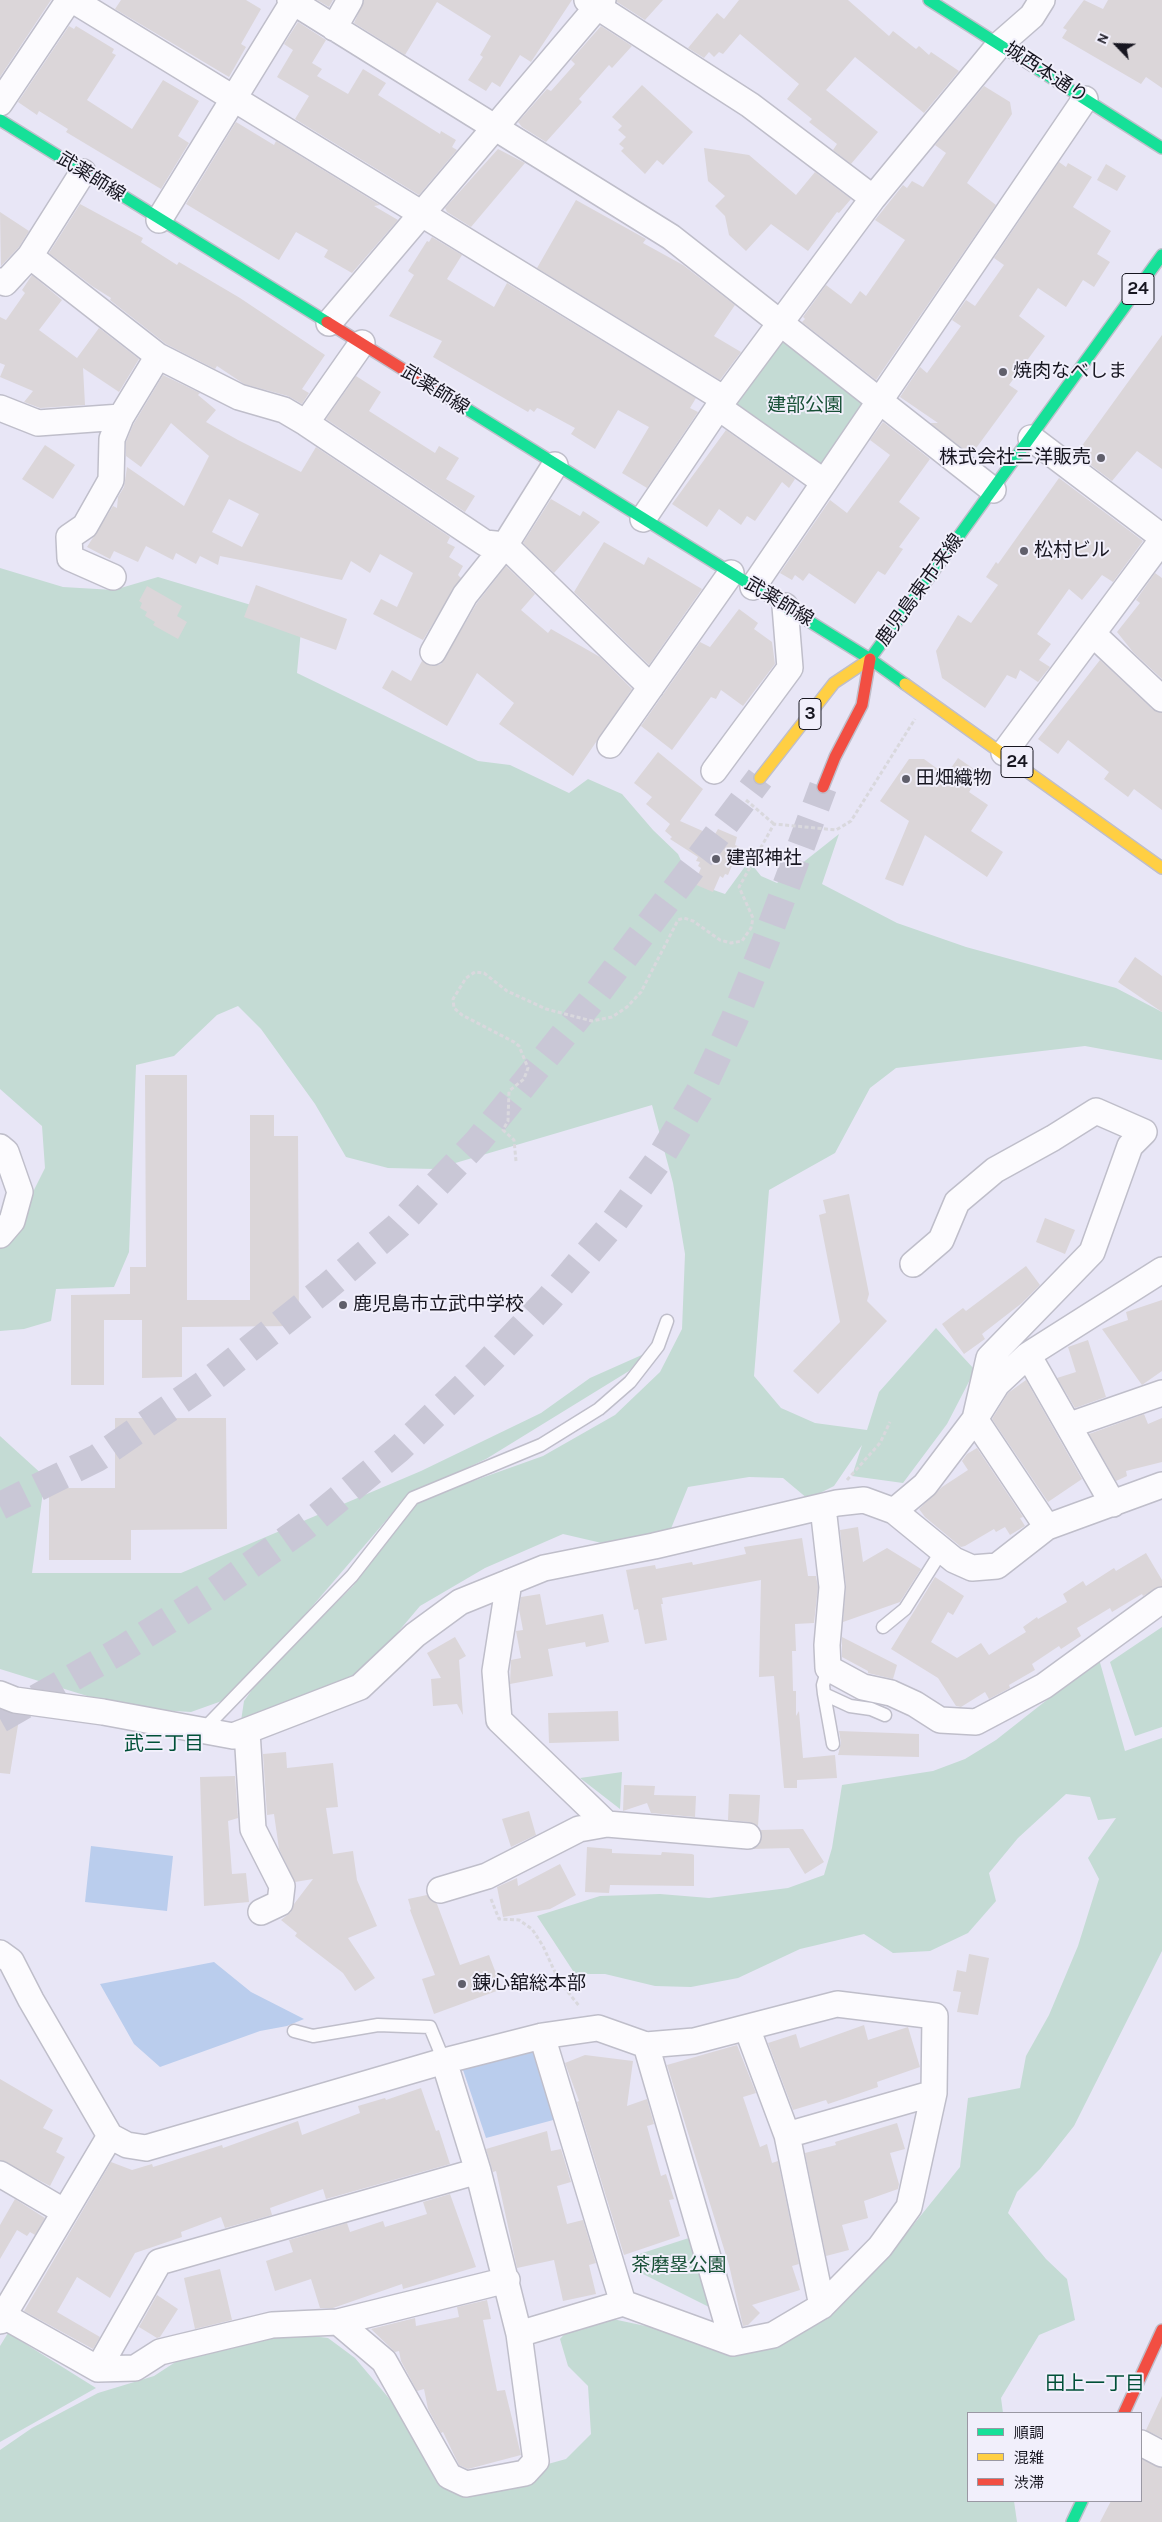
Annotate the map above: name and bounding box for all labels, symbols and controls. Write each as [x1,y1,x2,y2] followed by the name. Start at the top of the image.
[1092,20,1142,70] north arrow
[1093,31,1113,47] text: N
[1000,38,1092,108] street label: 城西本通り
[53,147,129,207] street label: 武薬師線
[1122,274,1154,304] road number: 24
[397,360,473,420] street label: 武薬師線
[1013,361,1127,383] place label: 焼肉なべしま
[997,366,1009,378] marker: 焼肉なべしま
[767,395,843,417] park label: 建部公園
[939,447,1091,469] place label: 株式会社三洋販売
[1095,452,1107,464] marker: 株式会社三洋販売
[872,529,968,651] street label: 鹿児島東市来線
[1034,540,1110,562] place label: 松村ビル
[1018,545,1030,557] marker: 松村ビル
[741,573,817,631] street label: 武薬師線
[799,699,821,730] road number: 3
[1001,746,1033,778] road number: 24
[916,768,992,790] place label: 田畑織物
[900,773,912,785] marker: 田畑織物
[726,848,802,870] place label: 建部神社
[710,853,722,865] marker: 建部神社
[353,1294,524,1316] place label: 鹿児島市立武中学校
[337,1299,349,1311] marker: 鹿児島市立武中学校
[124,1732,204,1756] district label: 武三丁目
[472,1973,586,1995] place label: 錬心舘総本部
[456,1978,468,1990] marker: 錬心舘総本部
[632,2255,726,2277] park label: 茶磨塁公園
[1045,2372,1145,2396] district label: 田上一丁目
[967,2412,1142,2502] legend
[1014,2424,1044,2442] text: 順調
[1014,2449,1044,2467] text: 混雑
[1014,2474,1044,2492] text: 渋滞

